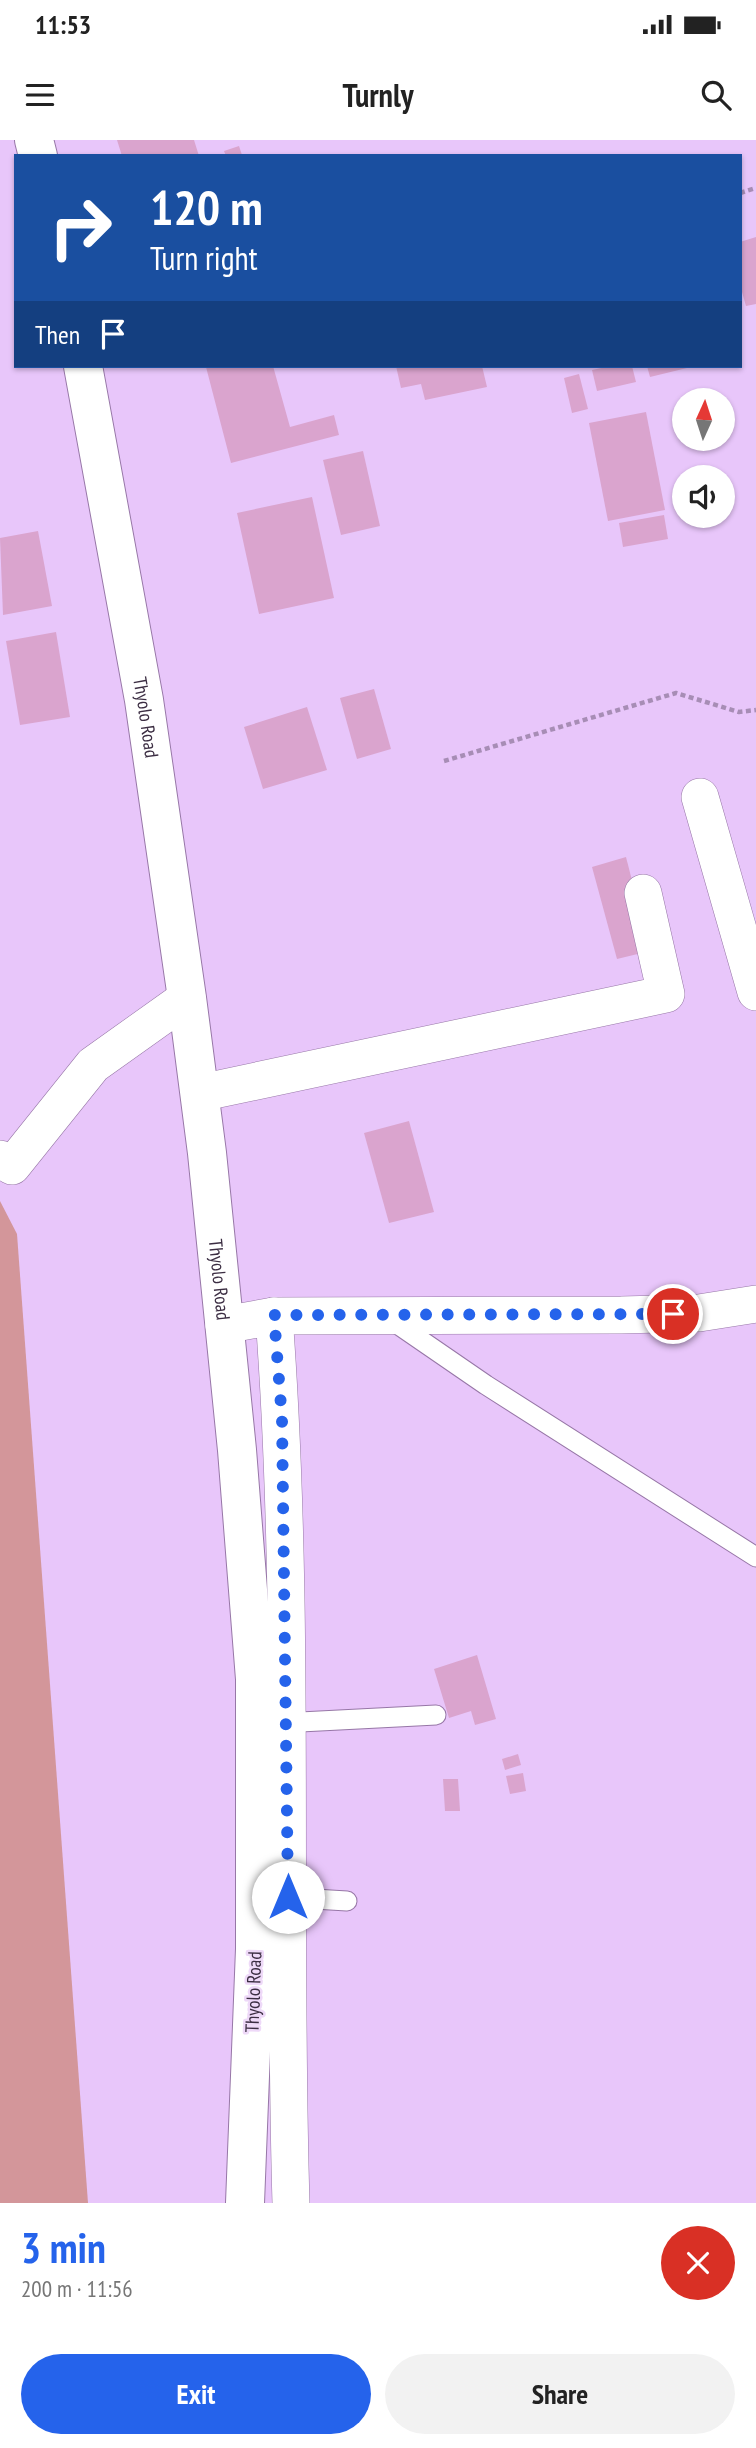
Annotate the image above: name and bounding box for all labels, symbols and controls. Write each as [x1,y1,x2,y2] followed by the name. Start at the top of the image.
[35,8,91,41] text: 11:53
[342,74,414,116] text: Turnly
[21,76,59,114] icon: menu
[697,76,735,114] icon: search
[150,175,263,239] text: 120 m
[35,182,126,273] icon: right
[150,237,258,279] text: Turn right
[94,315,132,353] icon: arrive
[35,318,80,351] text: Then
[672,388,735,452] north arrow
[672,388,735,528] map controls
[672,465,735,528] button: sound
[128,675,164,759] street label: Thyolo Road
[204,1238,236,1321] street label: Thyolo Road
[643,1284,703,1344] pin
[654,1295,692,1333] icon: arrive
[251,1860,325,1934] position arrow
[240,1951,266,2033] street label: Thyolo Road
[21,2220,106,2275] text: 3 min
[661,2226,735,2300] button: close
[21,2274,133,2303] text: 200 m · 11:56
[21,2354,371,2434] button: Exit
[385,2354,735,2434] button: Share

